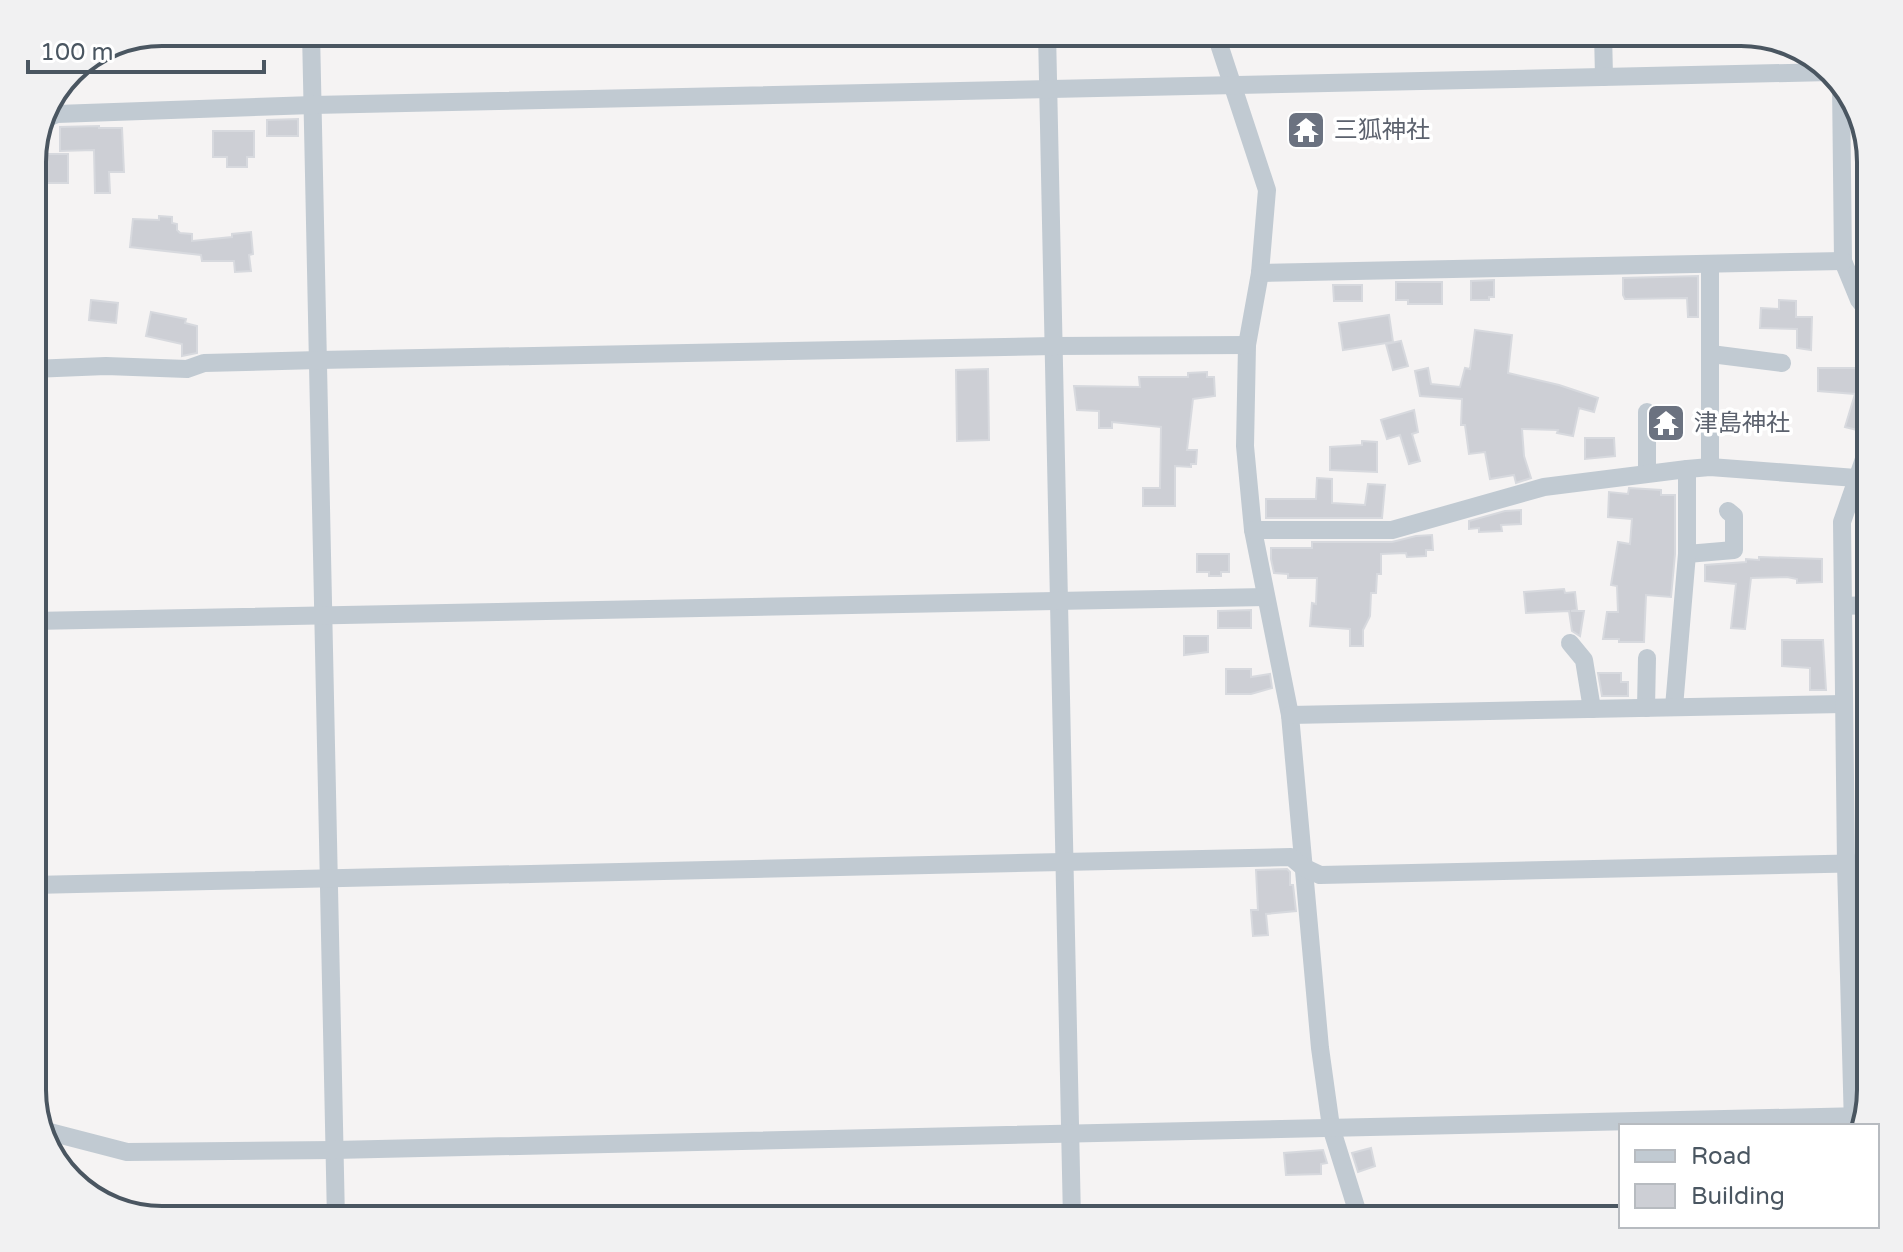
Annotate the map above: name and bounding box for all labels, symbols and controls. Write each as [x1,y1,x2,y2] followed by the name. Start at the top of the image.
[28,24,264,74] scale bar
[40,38,114,67] text: 100 m
[1285,109,1327,151] temple icon: 三狐神社
[1334,116,1430,145] place label: 三狐神社
[1645,402,1687,444] temple icon: 津島神社
[1694,409,1790,438] place label: 津島神社
[1619,1124,1879,1228] legend
[1691,1142,1751,1171] text: Road
[1691,1182,1785,1211] text: Building

